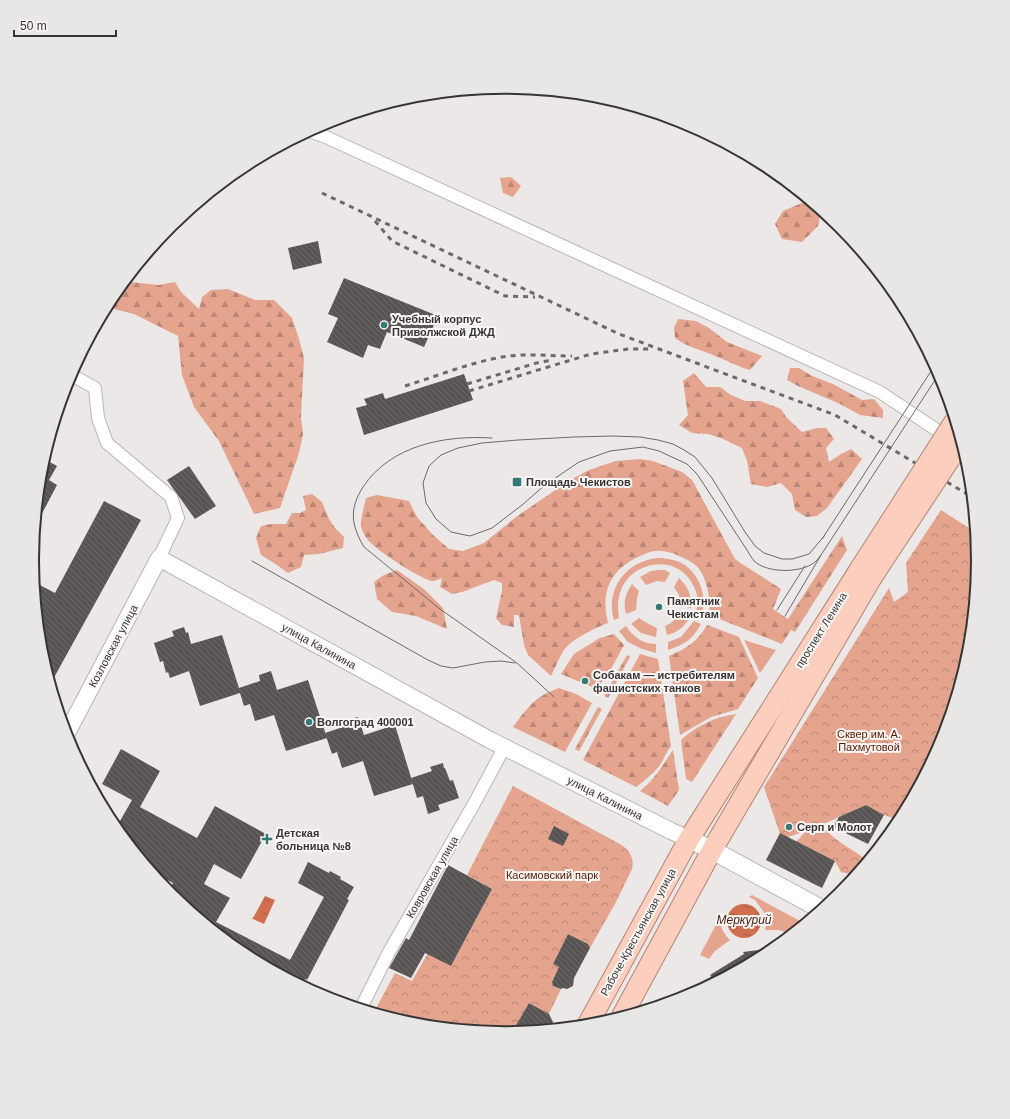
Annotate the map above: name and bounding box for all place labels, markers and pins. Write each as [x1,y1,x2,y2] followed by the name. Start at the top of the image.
[392,313,495,338] place label: Учебный корпус Приволжской ДЖД
[379,320,389,330] marker: Учебный корпус Приволжской ДЖД
[511,476,523,488] marker: Площадь Чекистов
[526,476,631,488] place label: Площадь Чекистов
[667,595,720,620] place label: Памятник Чекистам
[654,602,664,612] marker: Памятник Чекистам
[593,669,735,694] place label: Собакам — истребителям фашистских танков
[580,676,590,686] marker: Собакам — истребителям фашистских танков
[317,716,414,728] place label: Волгоград 400001
[304,717,314,727] marker: Волгоград 400001
[797,821,872,833] place label: Серп и Молот
[784,822,794,832] marker: Серп и Молот
[276,827,351,852] place label: Детская больница №8
[261,833,273,845] marker: Детская больница №8

